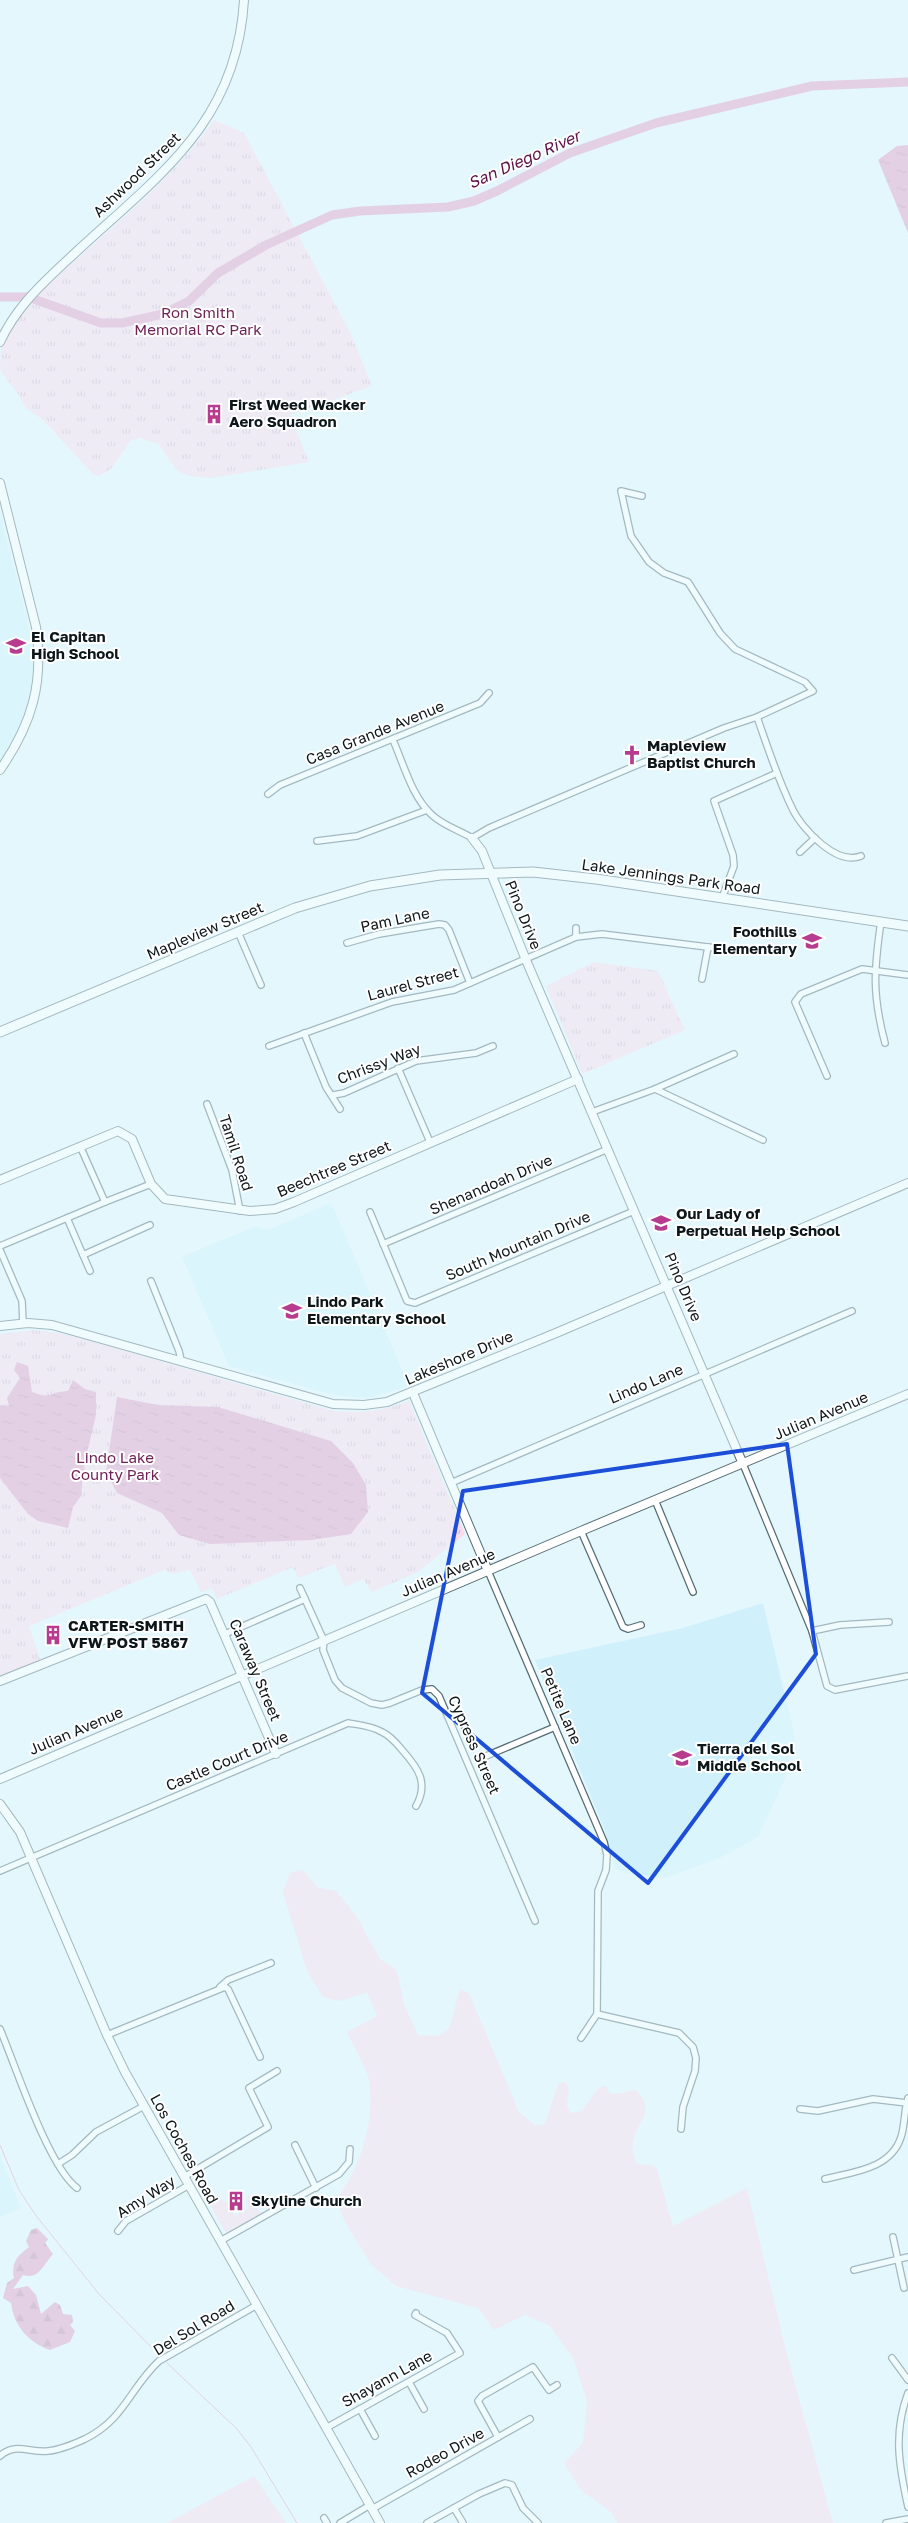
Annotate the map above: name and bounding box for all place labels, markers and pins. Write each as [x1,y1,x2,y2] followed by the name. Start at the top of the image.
[229,395,366,430] place label: First Weed Wacker Aero Squadron
[203,403,225,425] building icon: First Weed Wacker Aero Squadron
[31,627,119,662] place label: El Capitan High School
[5,635,27,657] school or university icon: El Capitan High School
[647,736,756,771] place label: Mapleview Baptist Church
[621,744,643,766] church icon: Mapleview Baptist Church
[713,922,797,957] place label: Foothills Elementary
[801,930,823,952] school or university icon: Foothills Elementary
[676,1204,840,1239] place label: Our Lady of Perpetual Help School
[650,1212,672,1234] school or university icon: Our Lady of Perpetual Help School
[307,1292,446,1327] place label: Lindo Park Elementary School
[281,1300,303,1322] school or university icon: Lindo Park Elementary School
[68,1616,188,1651] place label: CARTER-SMITH VFW POST 5867
[42,1624,64,1646] building icon: CARTER-SMITH VFW POST 5867
[697,1739,801,1774] place label: Tierra del Sol Middle School
[671,1747,693,1769] school or university icon: Tierra del Sol Middle School
[225,2190,247,2212] building icon: Skyline Church
[251,2191,362,2209] place label: Skyline Church

